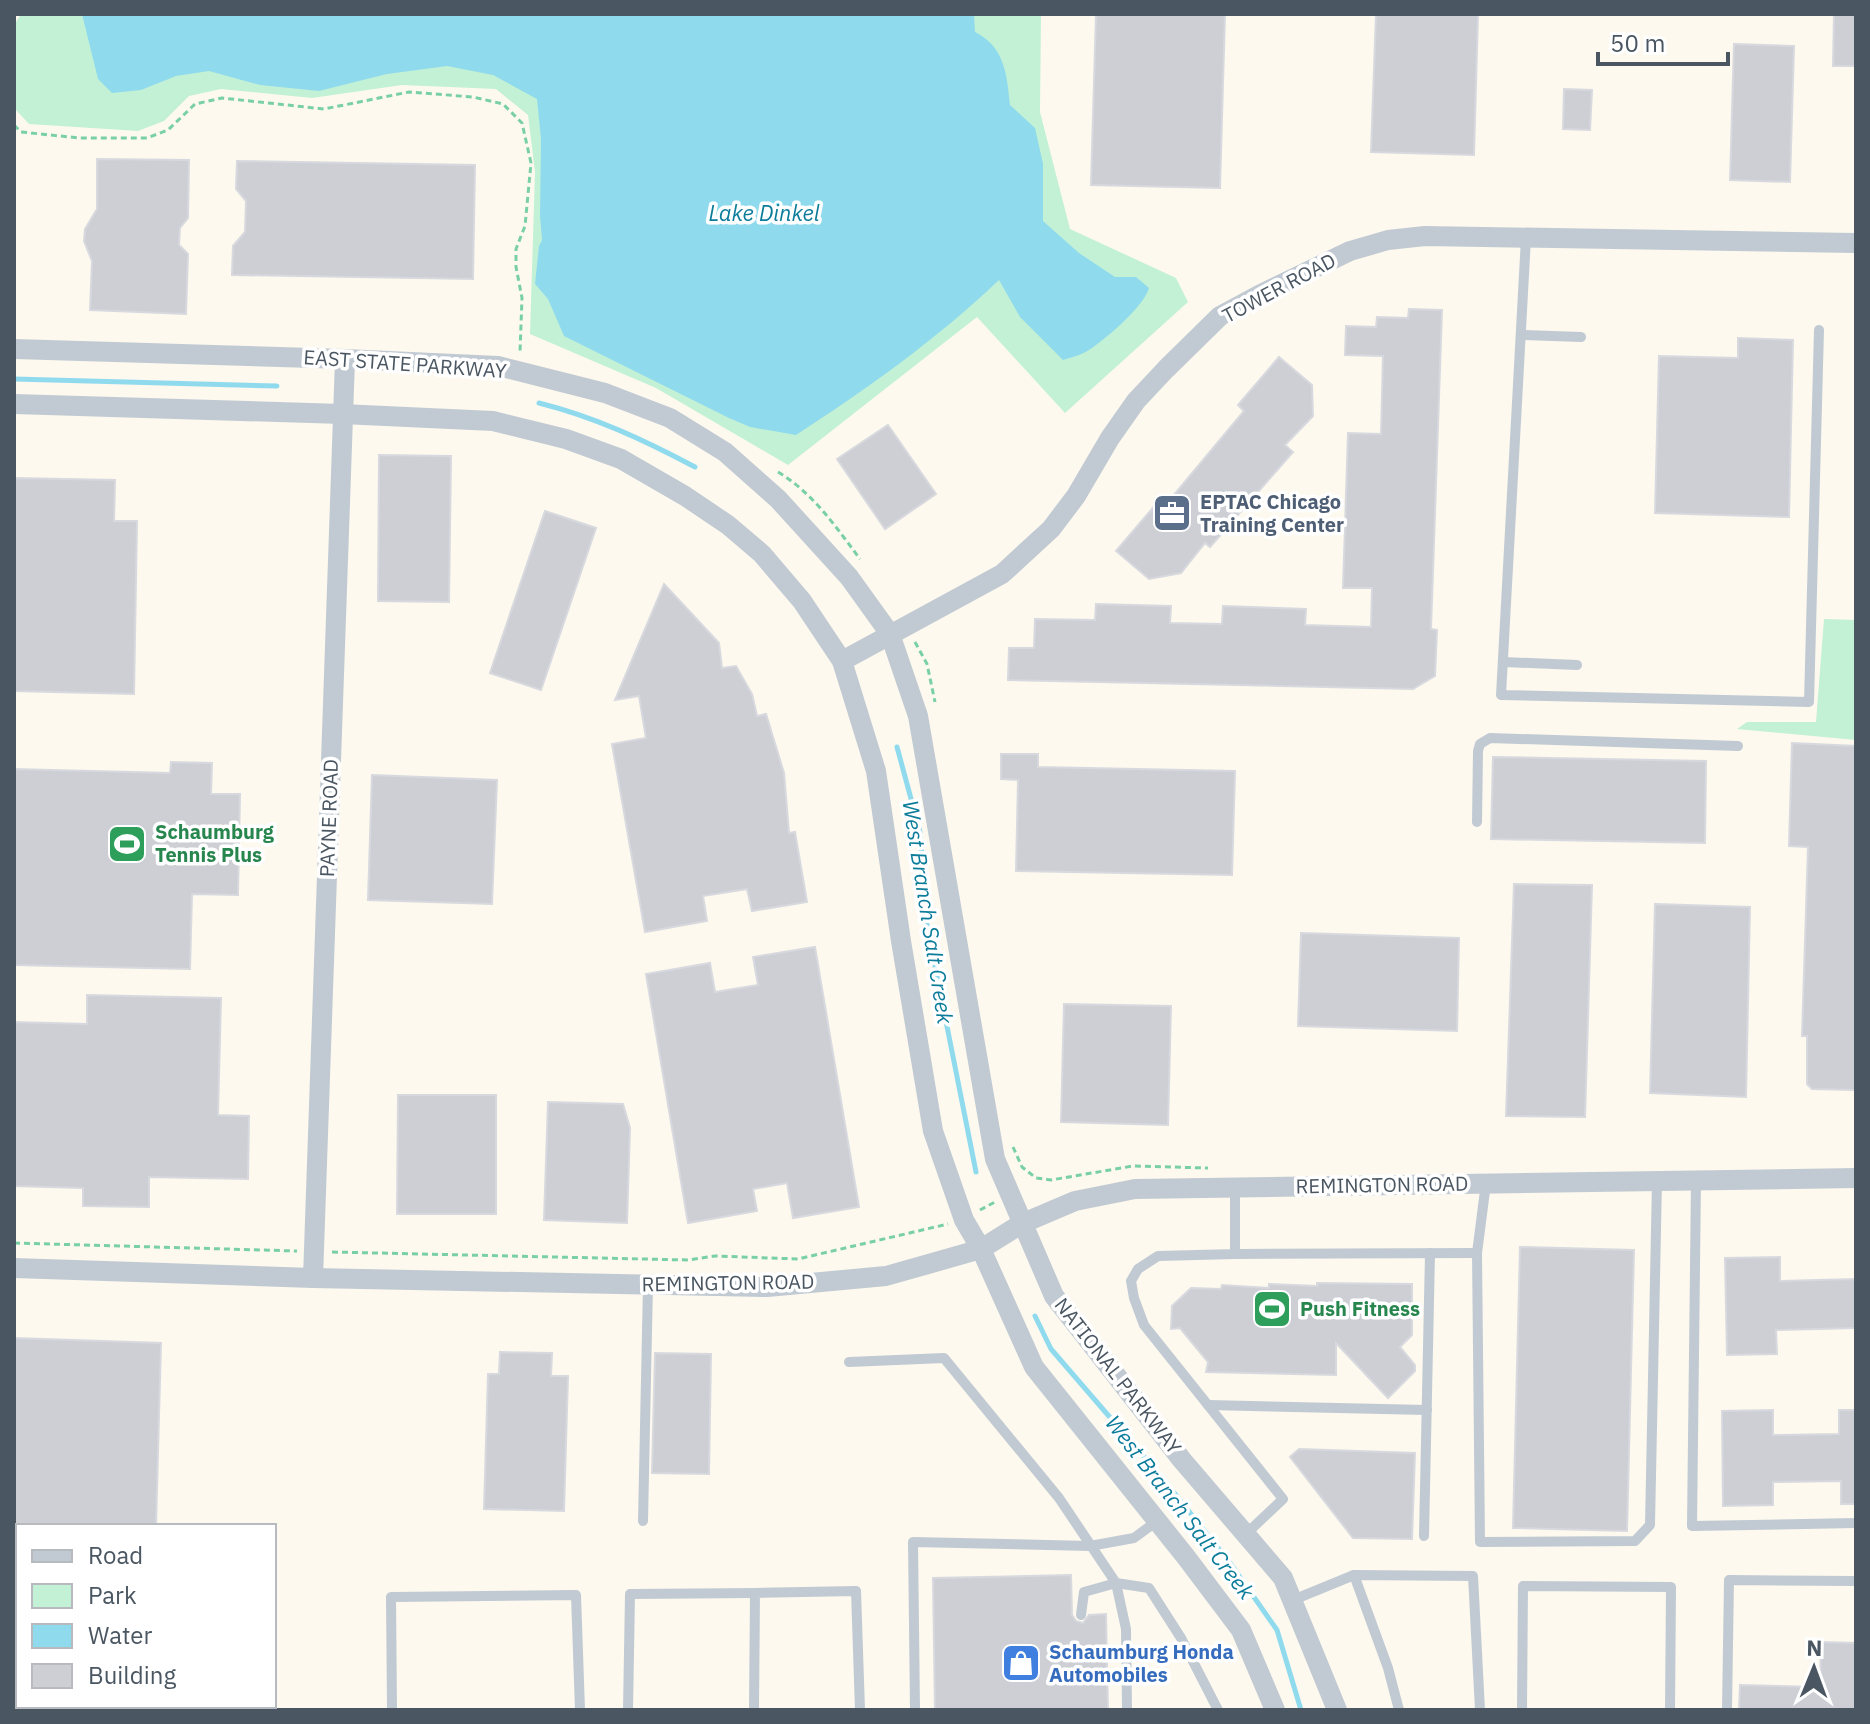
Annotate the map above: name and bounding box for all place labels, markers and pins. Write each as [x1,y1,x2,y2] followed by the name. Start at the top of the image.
[1200,488,1344,538] place label: EPTAC Chicago Training Center
[1151,492,1193,534] office icon: EPTAC Chicago Training Center
[155,818,275,868] place label: Schaumburg Tennis Plus
[106,823,148,865] sports icon: Schaumburg Tennis Plus
[1251,1288,1293,1330] sports icon: Push Fitness
[1300,1295,1420,1322] place label: Push Fitness
[1049,1638,1234,1688] place label: Schaumburg Honda Automobiles
[1000,1642,1042,1684] shop icon: Schaumburg Honda Automobiles

